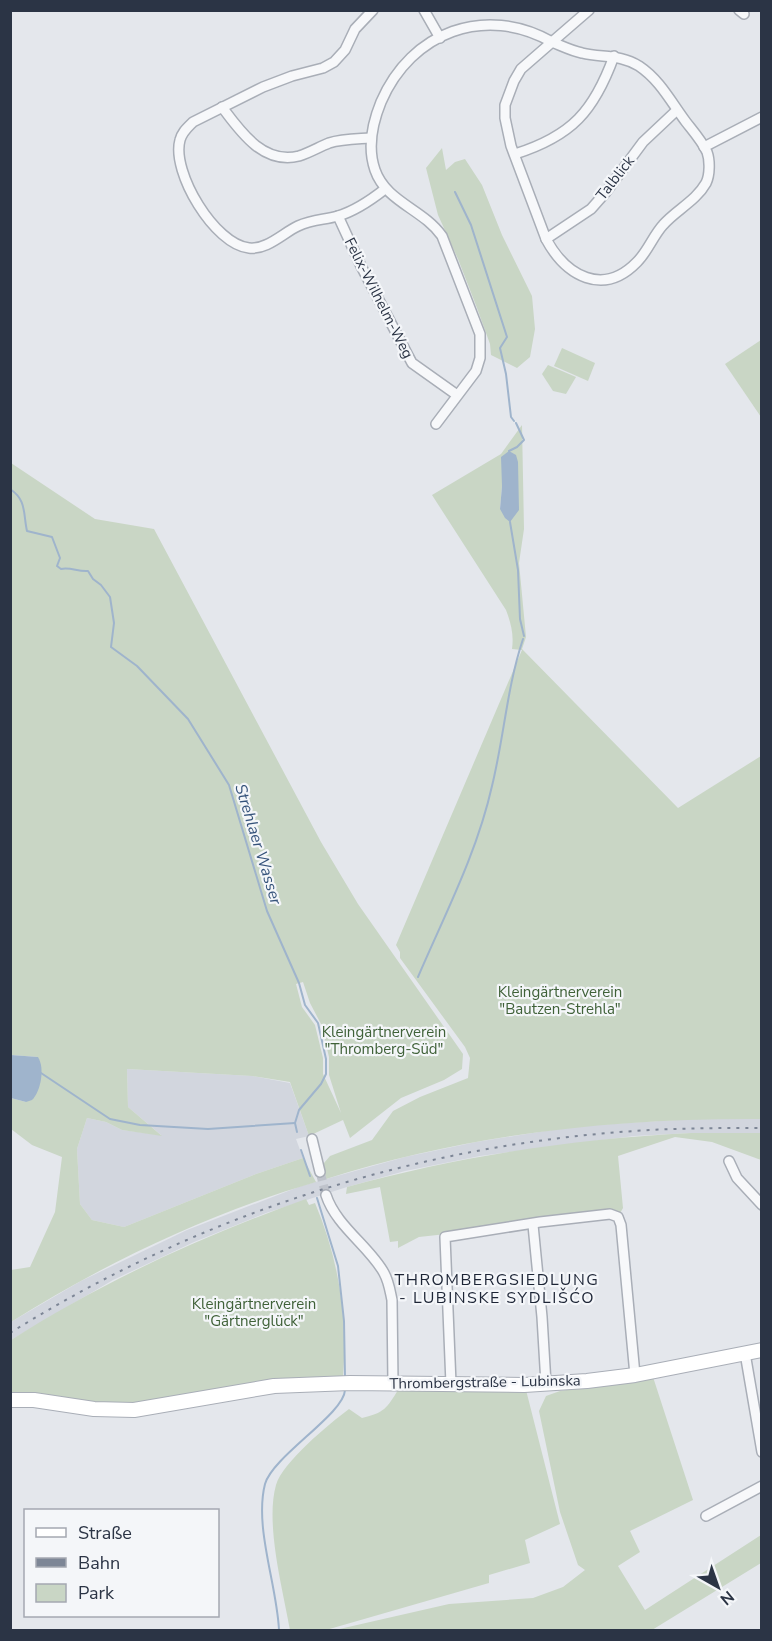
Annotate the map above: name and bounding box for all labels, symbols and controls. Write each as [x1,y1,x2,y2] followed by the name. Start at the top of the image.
[591,151,639,204] street label: Talblick
[340,234,418,362] street label: Felix-Wilhelm-Weg
[229,781,287,909] water label: Strehlaer Wasser
[498,982,622,1019] park label: Kleingärtnerverein "Bautzen-Strehla"
[322,1022,446,1059] park label: Kleingärtnerverein "Thromberg-Süd"
[395,1269,599,1309] district label: THROMBERGSIEDLUNG - LUBINSKE SYDLIŠĆO
[192,1294,316,1331] park label: Kleingärtnerverein "Gärtnerglück"
[389,1370,581,1394] street label: Thrombergstraße - Lubinska
[24,1509,219,1617] legend
[78,1521,132,1545] text: Straße
[78,1551,120,1575] text: Bahn
[688,1557,748,1617] north arrow
[78,1581,115,1605] text: Park
[715,1585,739,1610] text: N

